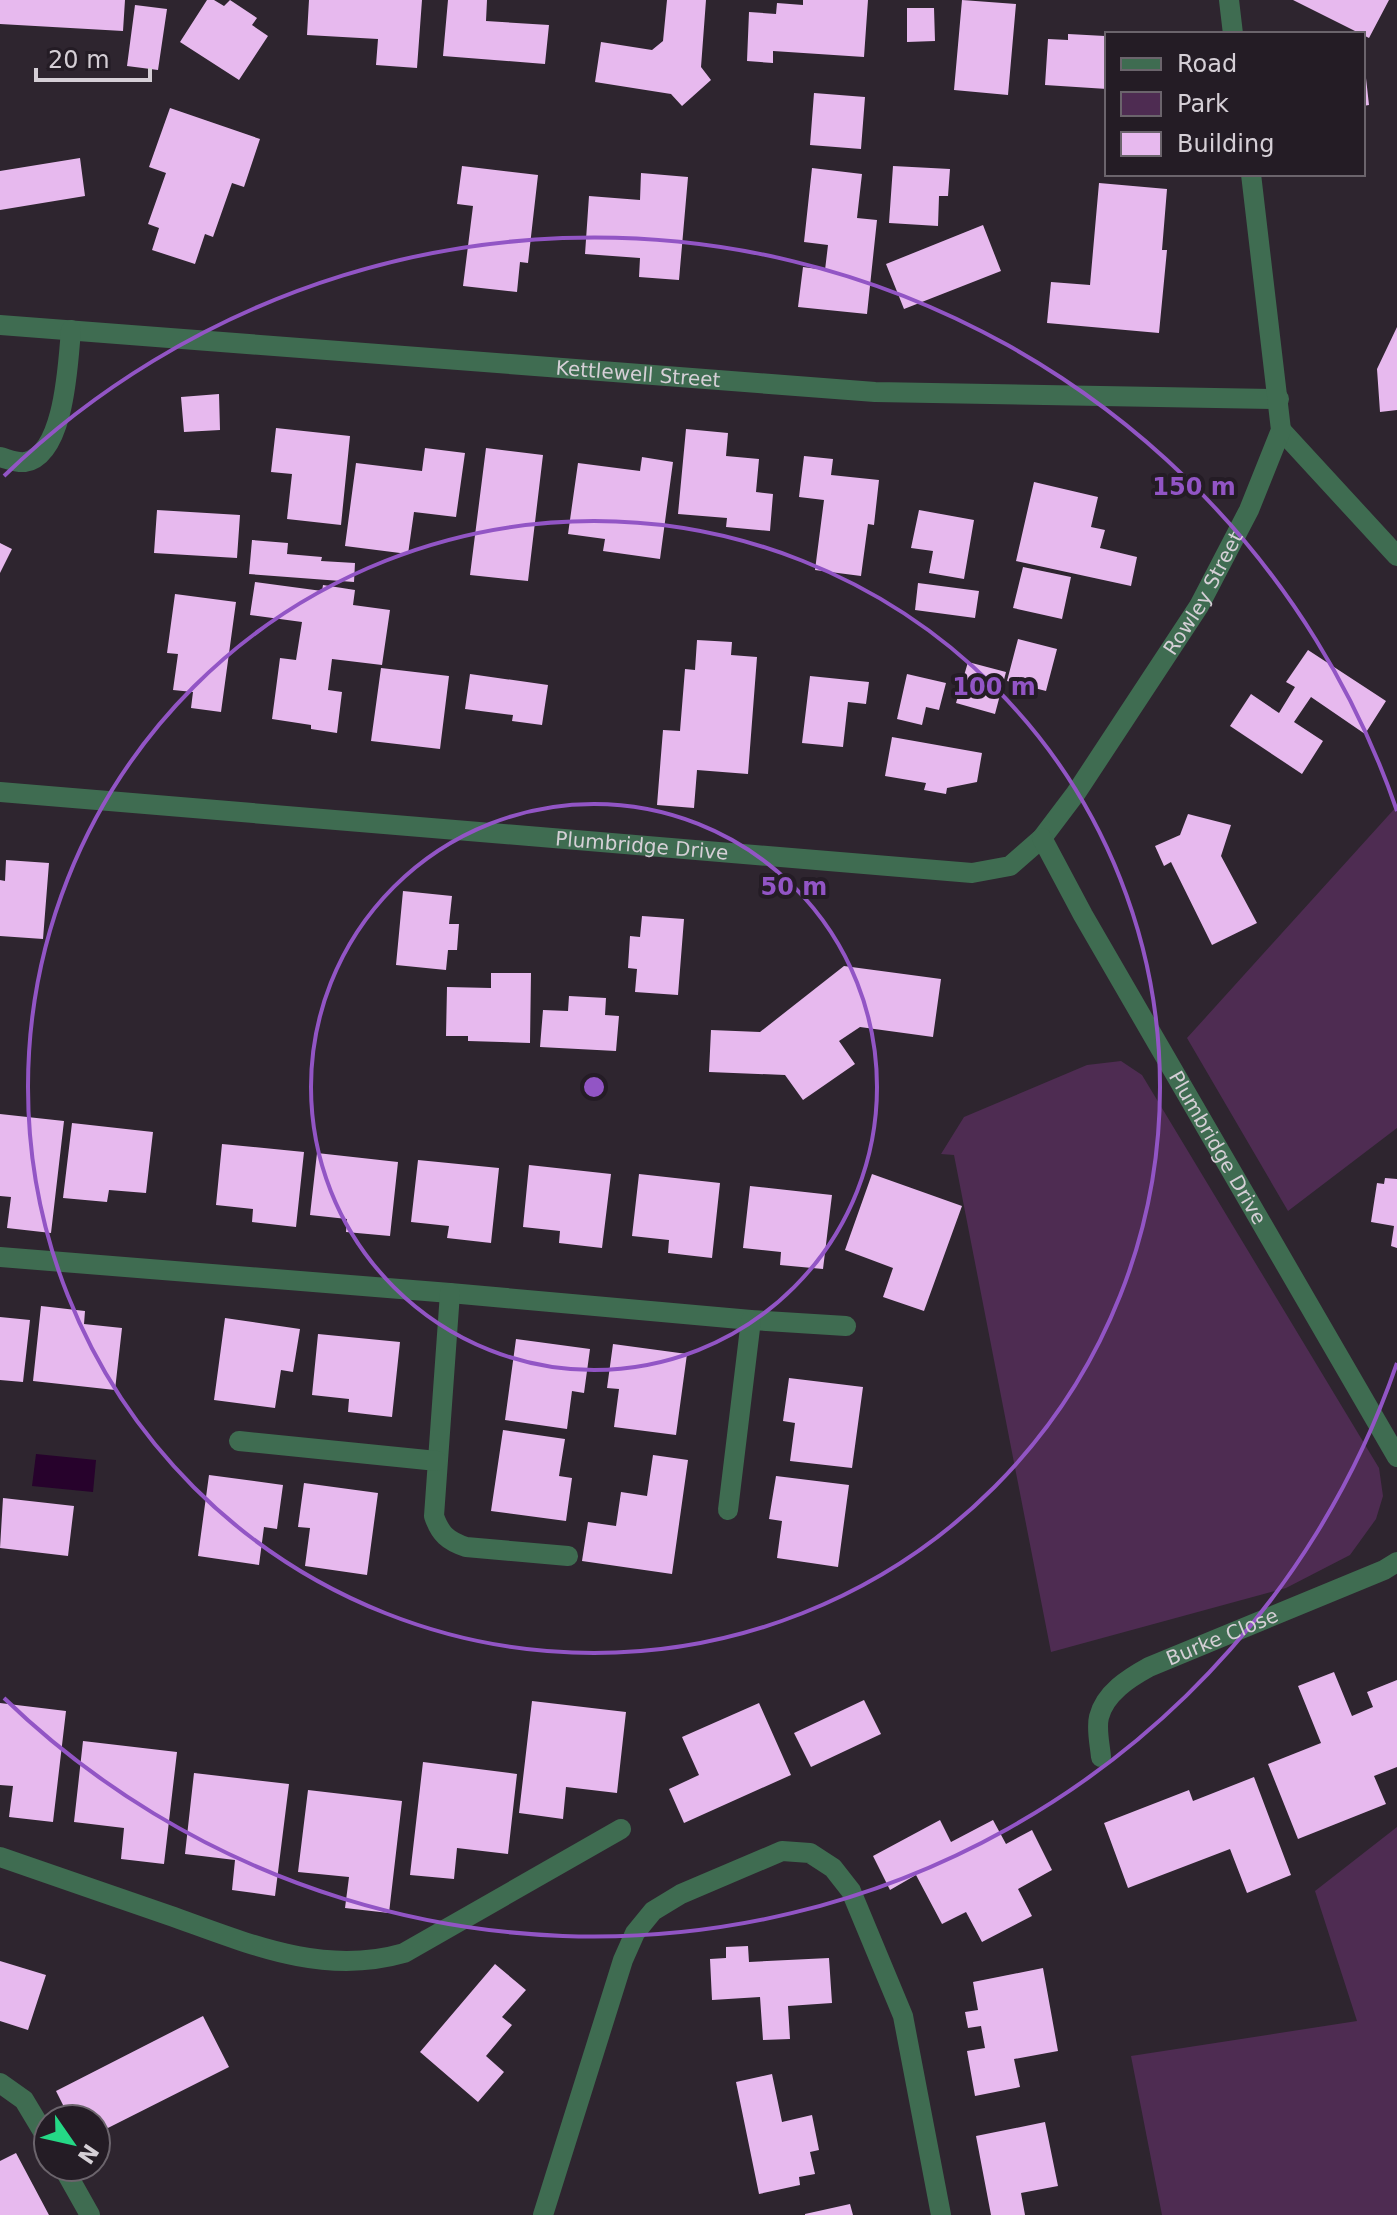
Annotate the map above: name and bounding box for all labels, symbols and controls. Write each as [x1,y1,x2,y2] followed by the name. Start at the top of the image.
[36,32,150,82] scale bar
[1105,32,1365,176] legend
[48,46,110,74] text: 20 m
[1177,50,1237,78] text: Road
[1177,90,1229,118] text: Park
[1177,130,1274,158] text: Building
[555,356,721,392] street label: Kettlewell Street
[1152,473,1236,501] text: 150 m
[1158,527,1248,659] street label: Rowley Street
[952,673,1036,701] text: 100 m
[554,826,729,865] street label: Plumbridge Drive
[761,873,827,901] text: 50 m
[1164,1066,1272,1229] street label: Plumbridge Drive
[580,1073,608,1101] centre of rings
[1163,1603,1282,1671] street label: Burke Close
[32,2103,112,2183] north arrow
[73,2139,104,2169] text: N

